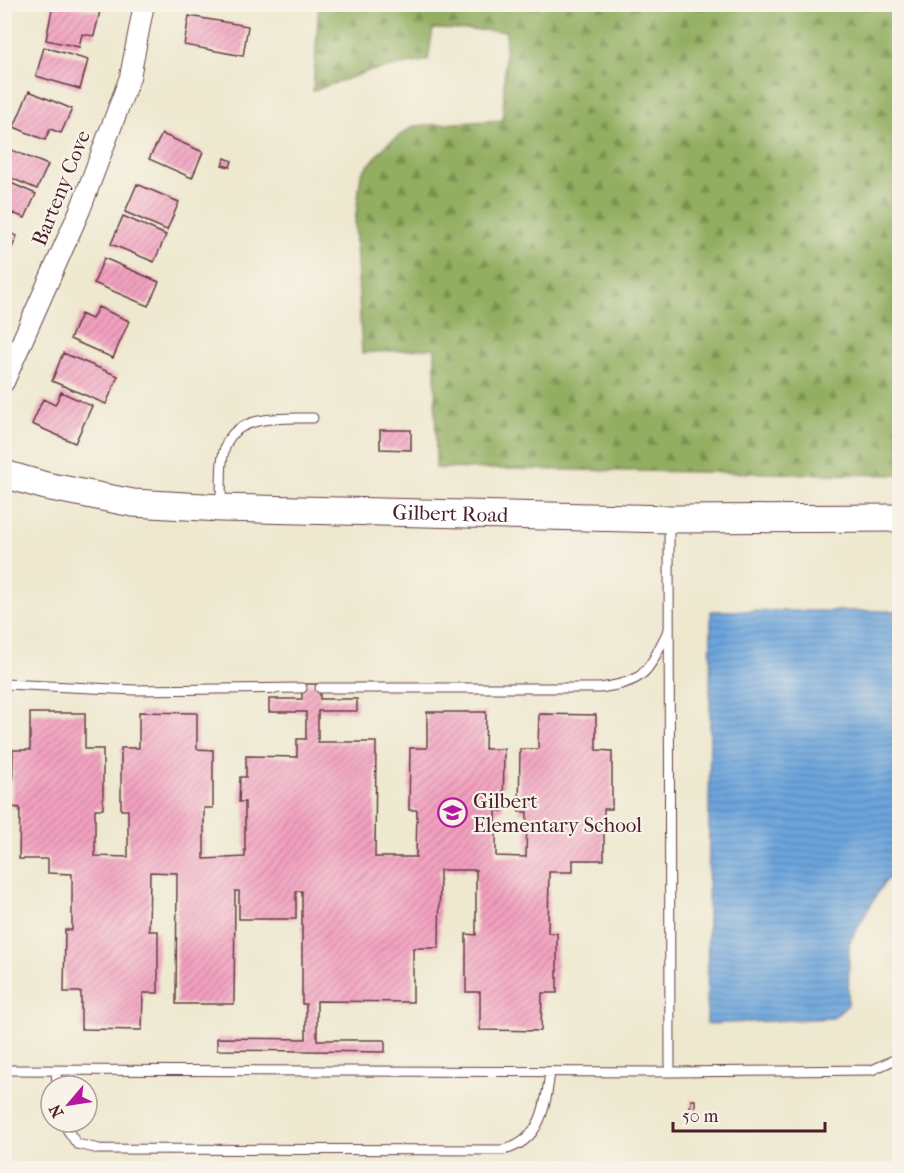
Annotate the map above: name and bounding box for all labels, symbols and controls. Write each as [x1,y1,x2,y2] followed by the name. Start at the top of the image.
[27,127,95,249] street label: Barteny Cove
[392,500,509,527] street label: Gilbert Road
[473,789,642,837] place label: Gilbert Elementary School
[436,797,468,829] school or university icon: Gilbert Elementary School
[39,1074,99,1134] north arrow
[673,1095,824,1133] scale bar
[45,1100,68,1121] text: N
[682,1106,719,1127] text: 50 m

